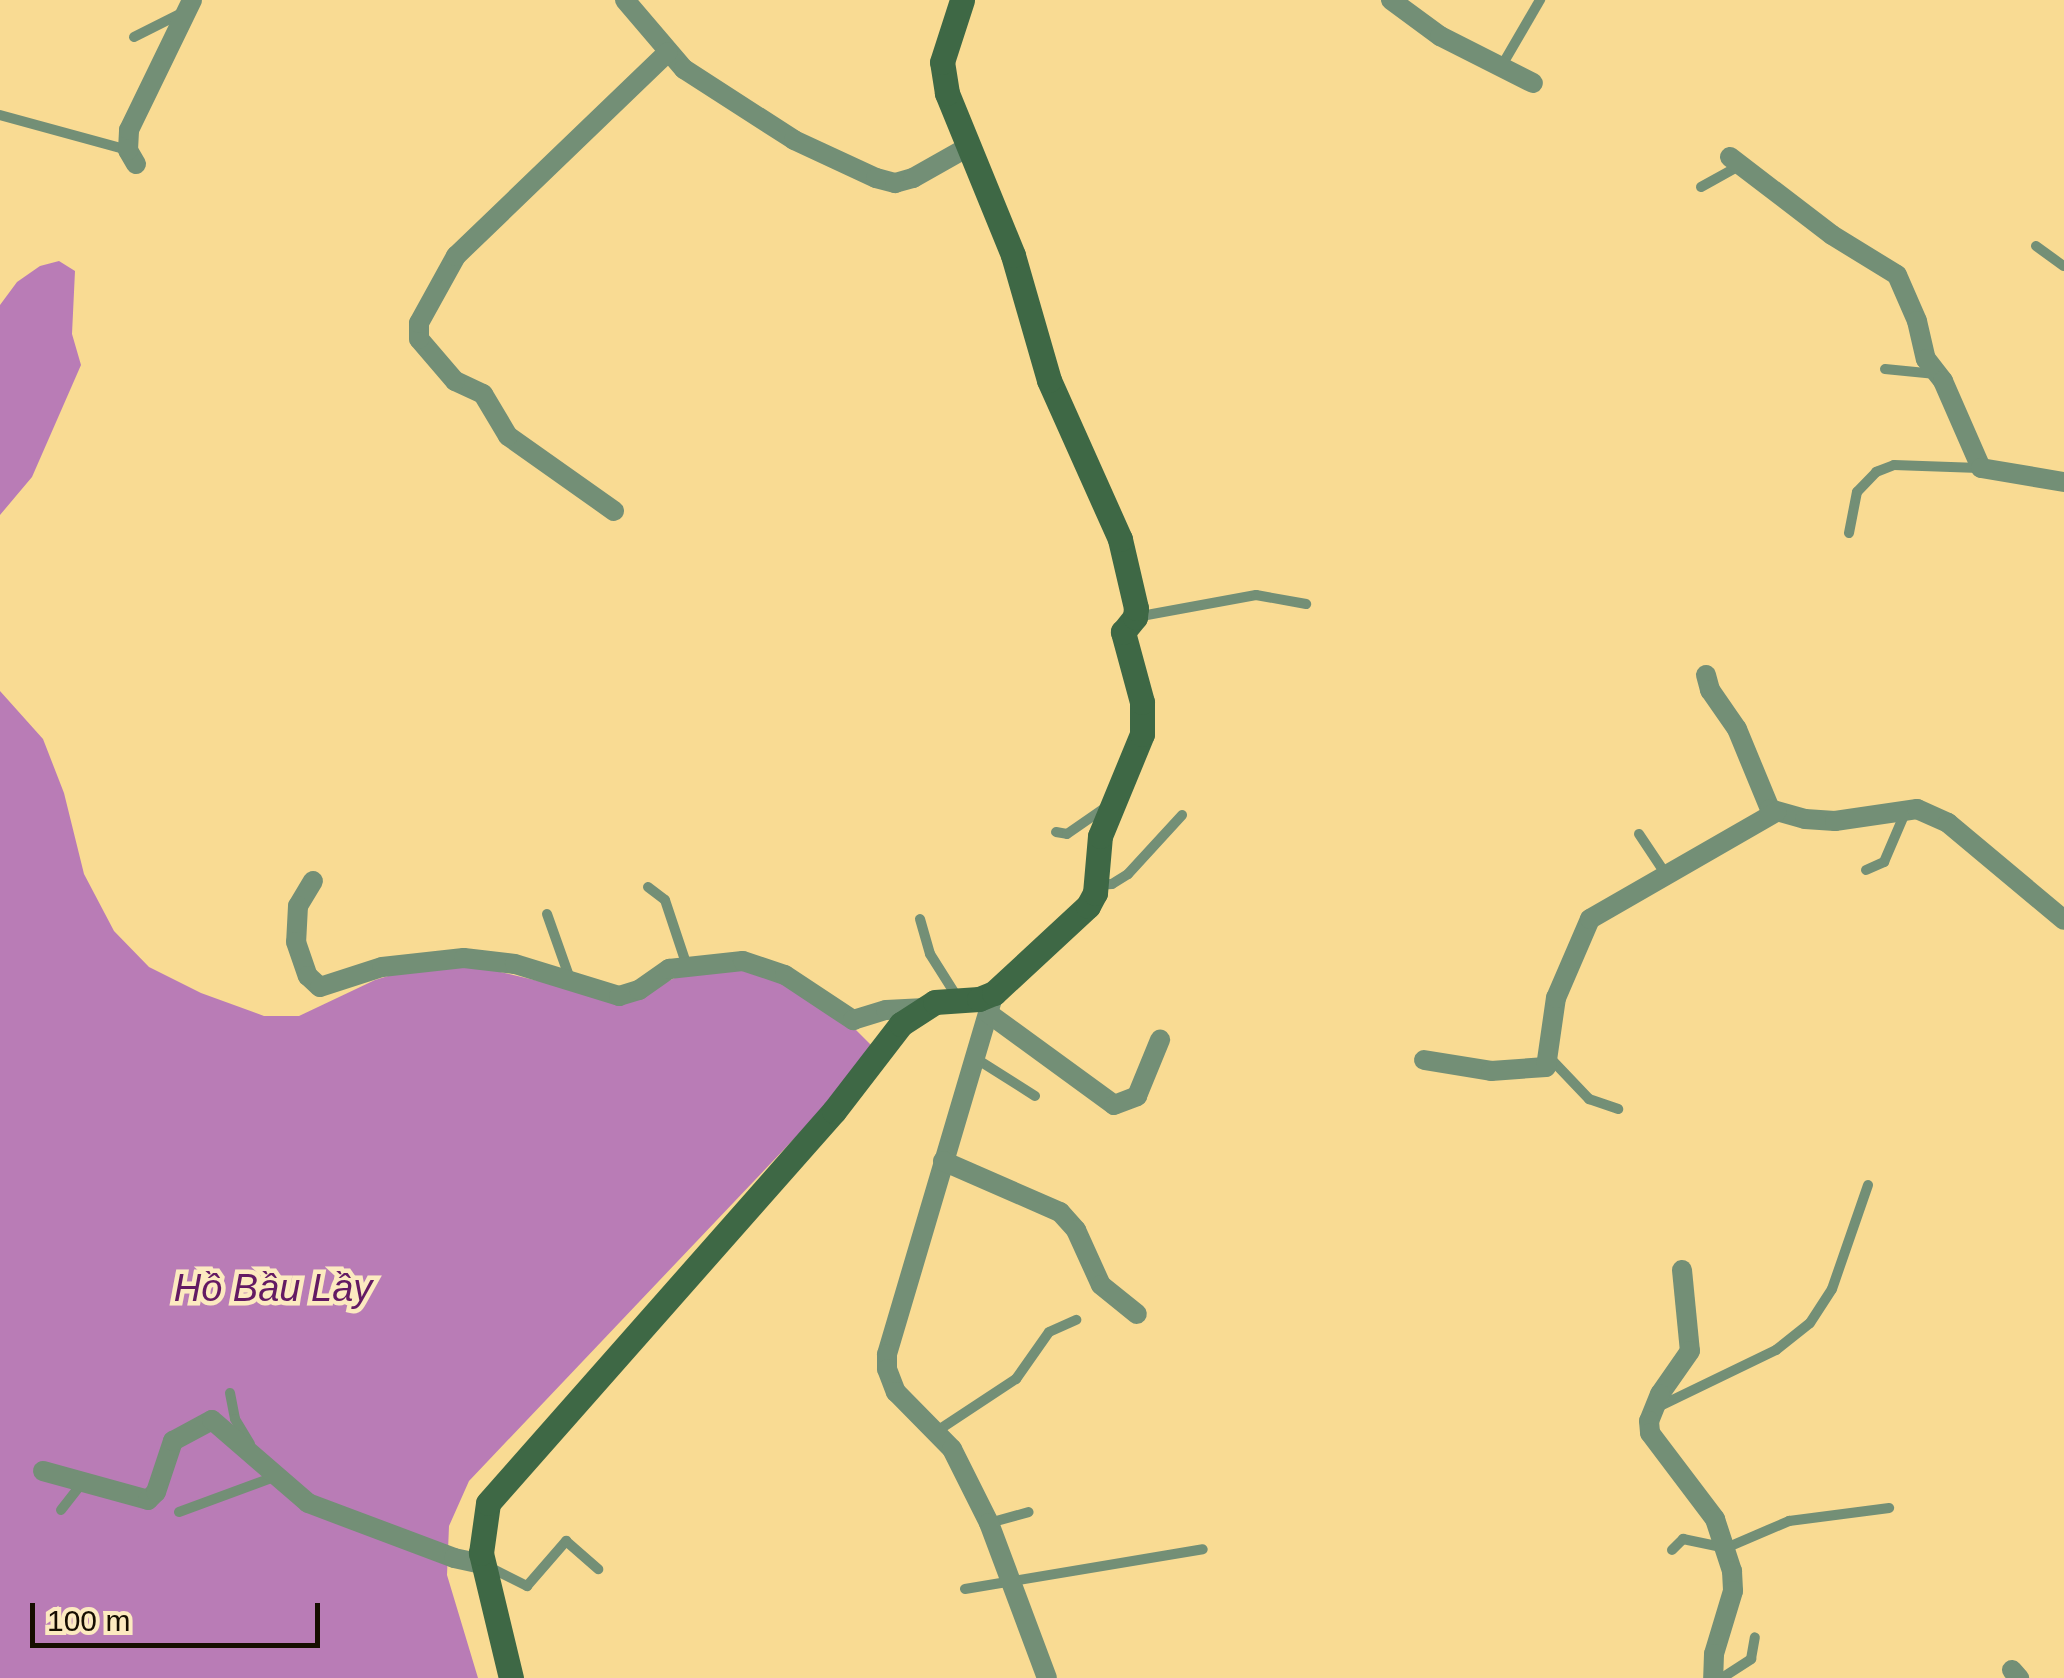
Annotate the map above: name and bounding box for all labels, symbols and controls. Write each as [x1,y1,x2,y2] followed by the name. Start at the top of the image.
[174,1266,372,1312] water label: Hồ Bầu Lầy
[35,1583,325,1645] scale bar
[47,1604,130,1637] text: 100 m

